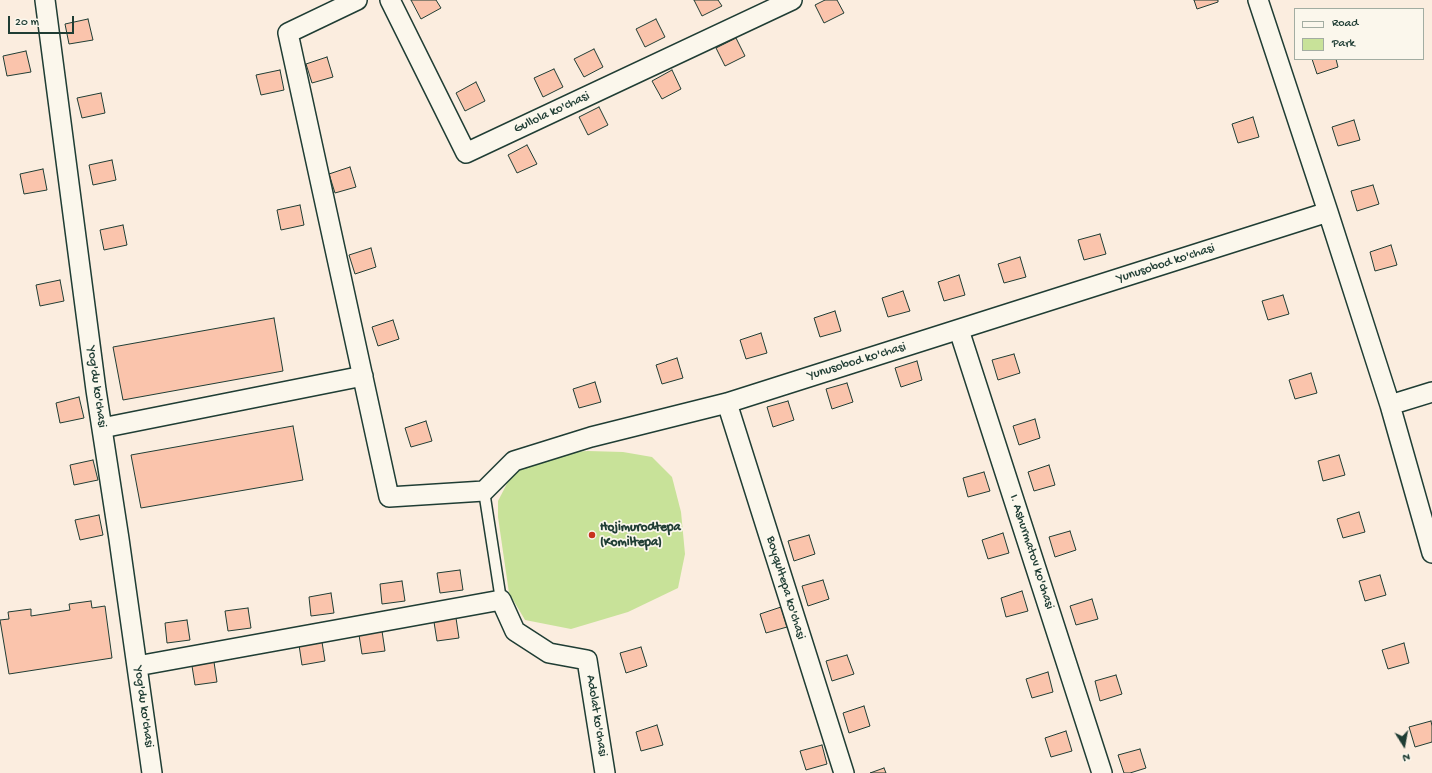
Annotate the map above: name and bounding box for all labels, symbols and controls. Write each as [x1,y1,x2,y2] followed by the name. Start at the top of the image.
[10,8,76,34] scale bar
[1294,8,1424,60] legend
[15,16,39,30] text: 20 m
[1332,17,1358,31] text: Road
[1332,37,1355,51] text: Park
[512,89,592,137] street label: Gullola ko'chasi
[1115,241,1217,287] street label: Yunusobod ko'chasi
[806,340,908,384] street label: Yunusobod ko'chasi
[83,345,109,429] street label: Yog'du ko'chasi
[1005,493,1057,611] street label: I. Ashurmatov ko'chasi
[600,520,681,551] place label: Hojimurodtepa (Komiltepa)
[587,530,597,540] marker: Hojimurodtepa (Komiltepa)
[762,534,808,642] street label: Boyqultepa ko'chasi
[130,665,156,749] street label: Yog'du ko'chasi
[582,674,610,758] street label: Adolat ko'chasi
[1384,725,1424,765] north arrow
[1402,750,1411,763] text: N

